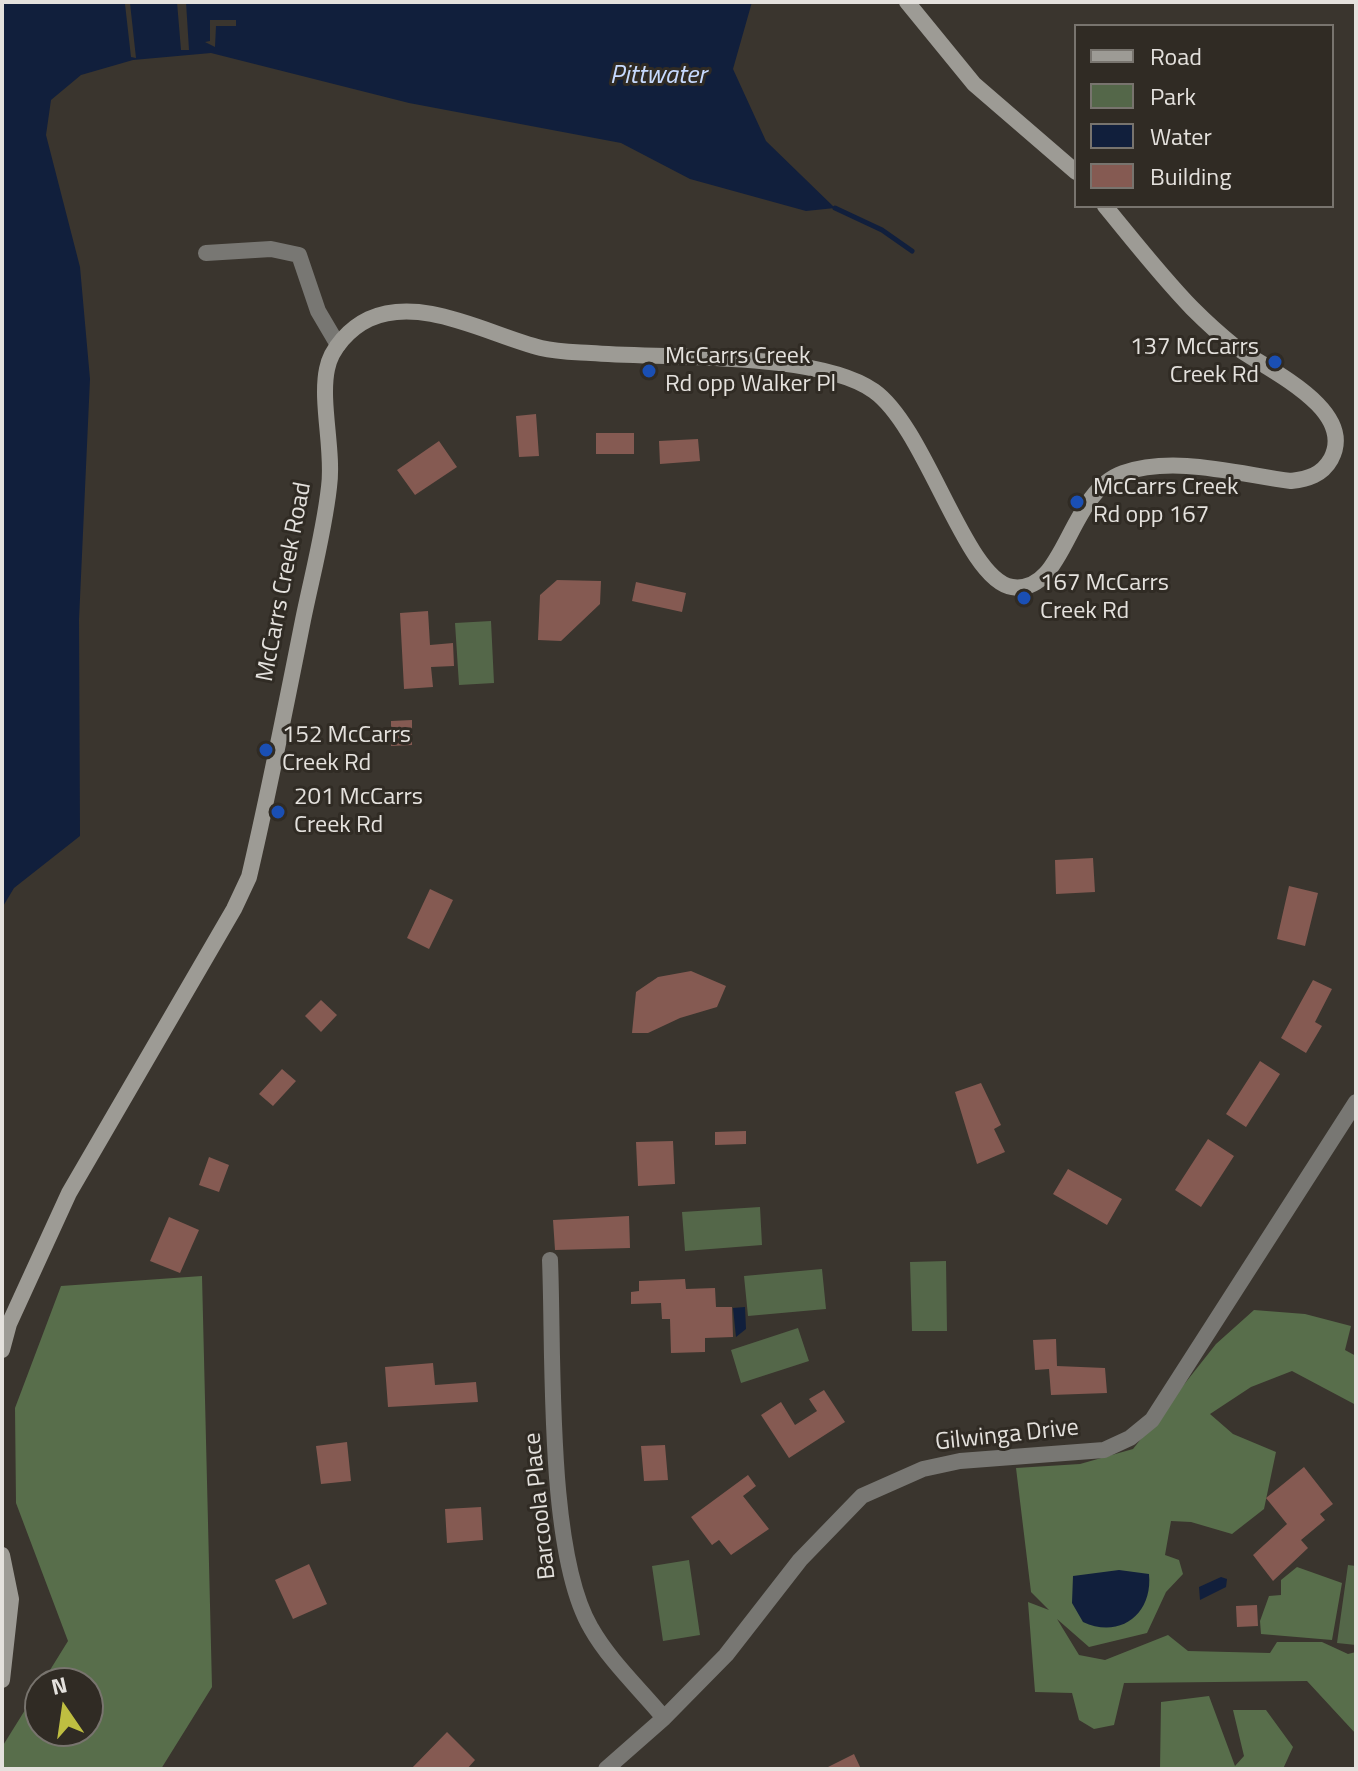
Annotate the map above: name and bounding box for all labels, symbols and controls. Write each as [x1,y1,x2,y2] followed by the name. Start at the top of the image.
[1074,24,1334,208] legend
[1150,38,1202,74] text: Road
[610,61,706,93] water label: Pittwater
[1150,78,1196,114] text: Park
[1150,118,1212,154] text: Water
[1150,158,1232,194] text: Building
[1130,334,1259,390] place label: 137 McCarrs Creek Rd
[665,343,836,399] place label: McCarrs Creek Rd opp Walker Pl
[1266,353,1284,371] marker: 137 McCarrs Creek Rd
[640,362,658,380] marker: McCarrs Creek Rd opp Walker Pl
[1093,474,1238,530] place label: McCarrs Creek Rd opp 167
[252,480,318,684] street label: McCarrs Creek Road
[1068,493,1086,511] marker: McCarrs Creek Rd opp 167
[1040,570,1169,626] place label: 167 McCarrs Creek Rd
[1015,589,1033,607] marker: 167 McCarrs Creek Rd
[282,722,411,778] place label: 152 McCarrs Creek Rd
[257,741,275,759] marker: 152 McCarrs Creek Rd
[294,784,423,840] place label: 201 McCarrs Creek Rd
[269,803,287,821] marker: 201 McCarrs Creek Rd
[934,1414,1080,1458] street label: Gilwinga Drive
[519,1431,563,1581] street label: Barcoola Place
[24,1667,104,1747] north arrow
[48,1667,70,1704] text: N

